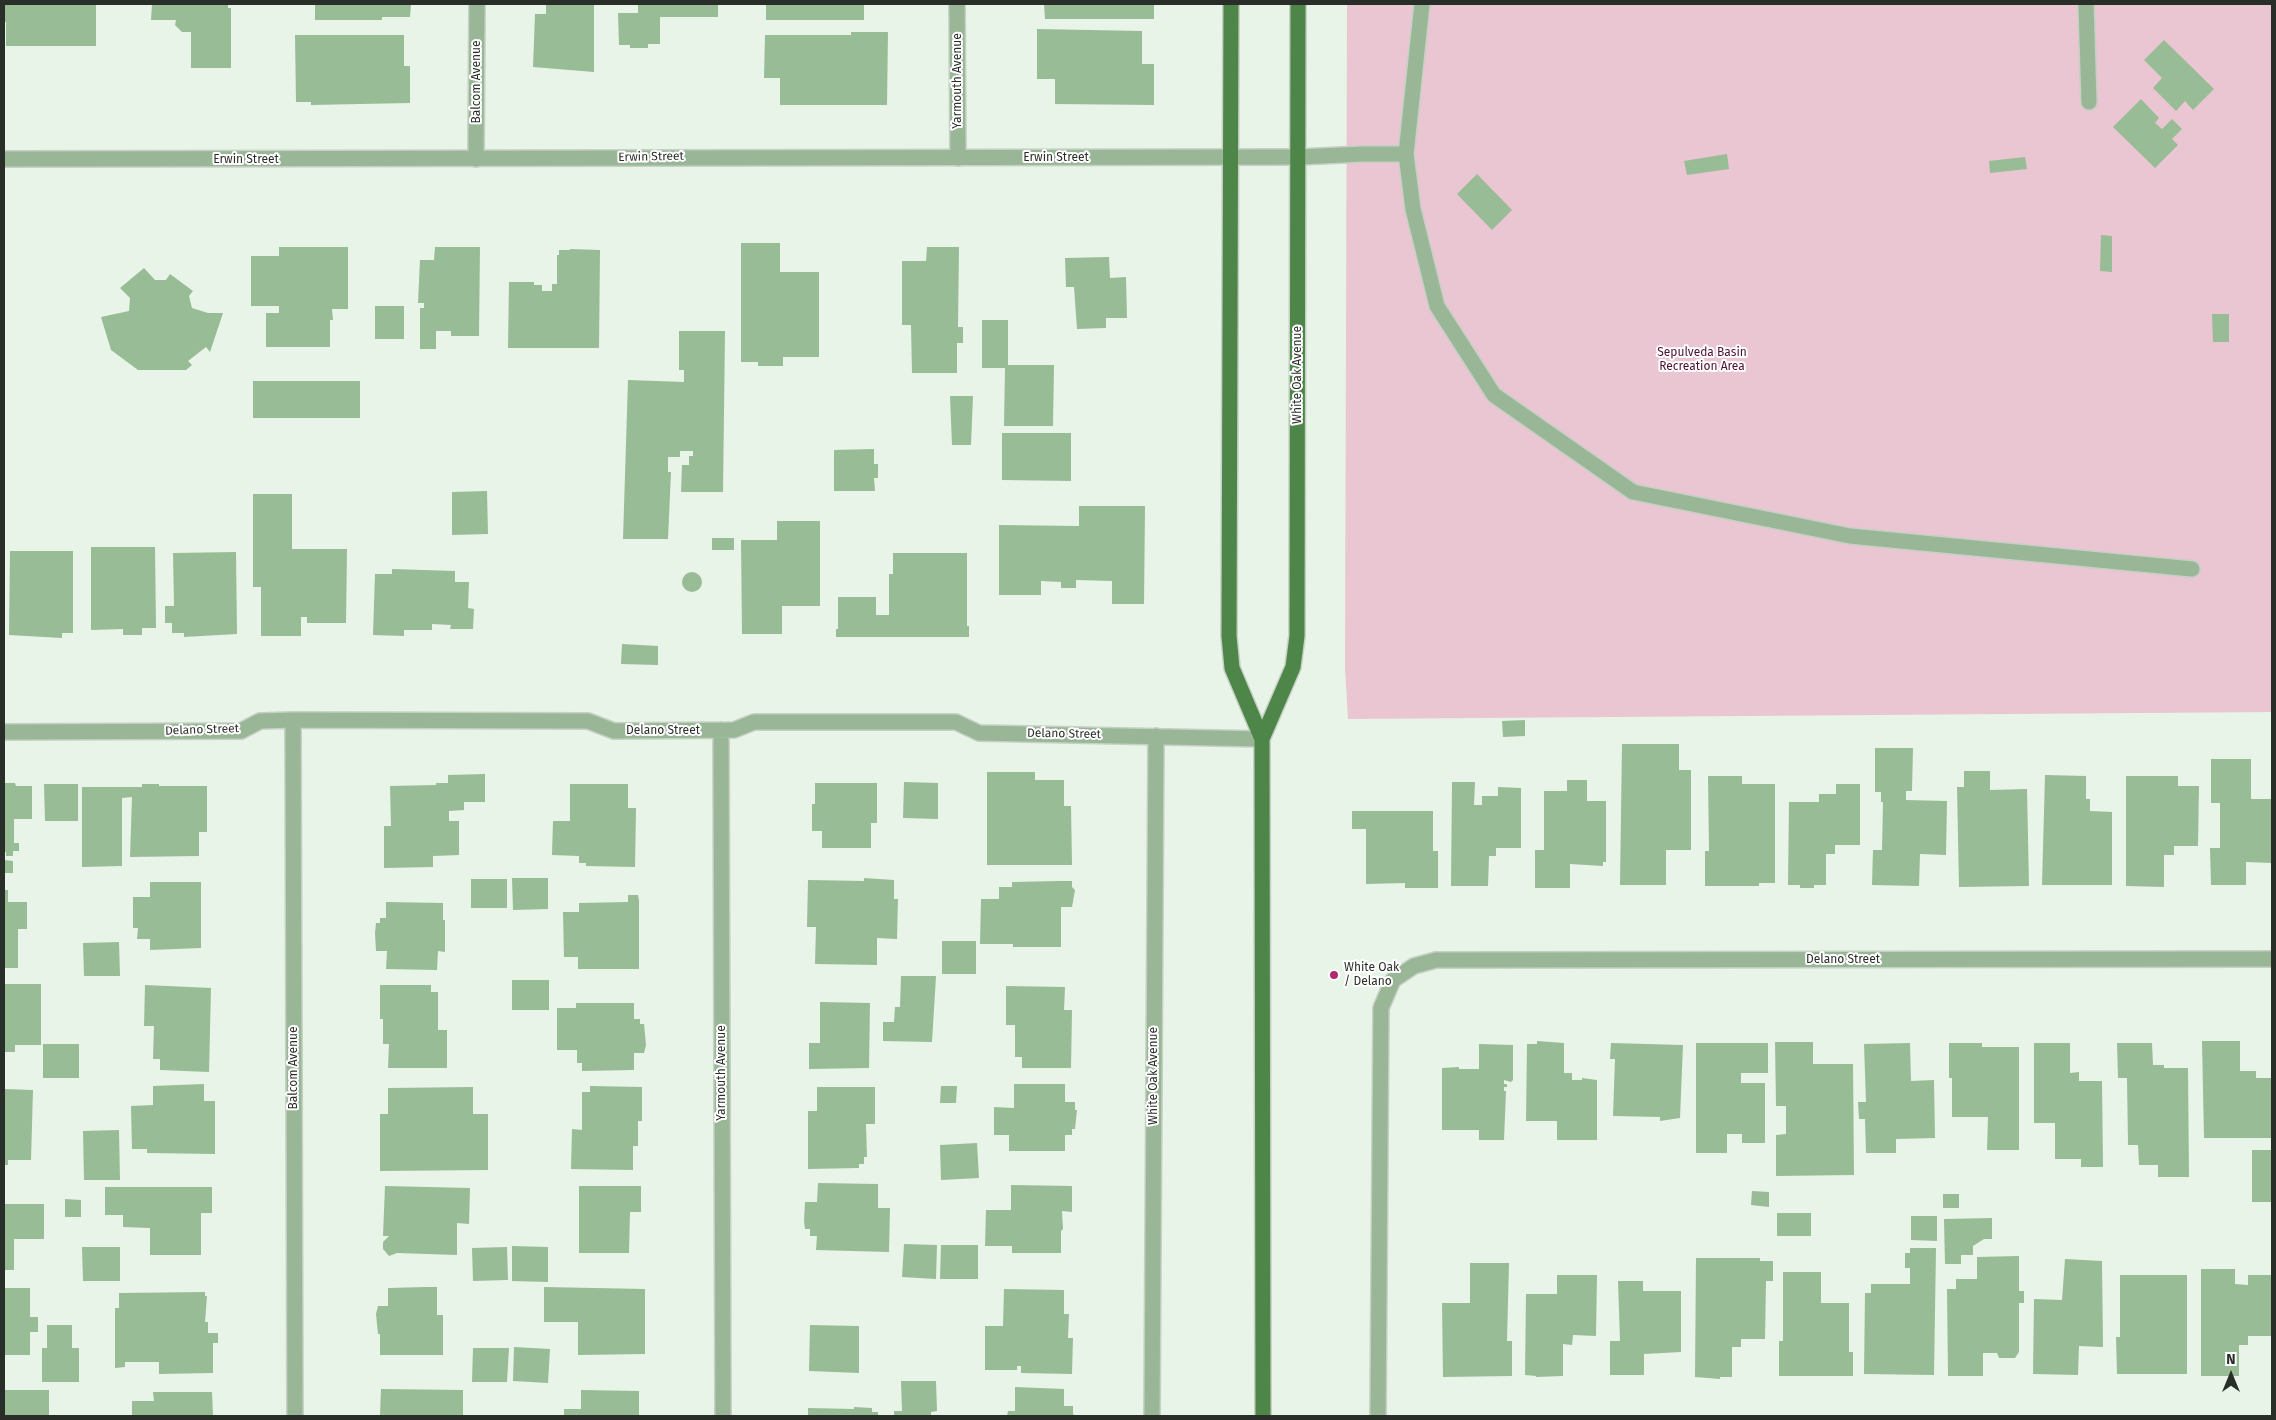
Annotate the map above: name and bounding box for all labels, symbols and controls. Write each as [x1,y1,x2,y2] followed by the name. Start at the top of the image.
[951,33,965,129] street label: Yarmouth Avenue
[470,41,484,123] street label: Balcom Avenue
[618,149,684,165] street label: Erwin Street
[1023,151,1089,165] street label: Erwin Street
[213,153,279,167] street label: Erwin Street
[1291,326,1305,424] street label: White Oak Avenue
[1657,346,1747,374] park label: Sepulveda Basin Recreation Area
[165,722,239,738] street label: Delano Street
[626,724,700,738] street label: Delano Street
[1027,726,1101,742] street label: Delano Street
[1806,953,1880,967] street label: Delano Street
[1344,961,1399,989] place label: White Oak / Delano
[1328,969,1340,981] marker: White Oak / Delano
[715,1025,729,1121] street label: Yarmouth Avenue
[287,1027,301,1109] street label: Balcom Avenue
[1147,1027,1161,1125] street label: White Oak Avenue
[2206,1350,2256,1400] north arrow
[2226,1351,2236,1368] text: N

